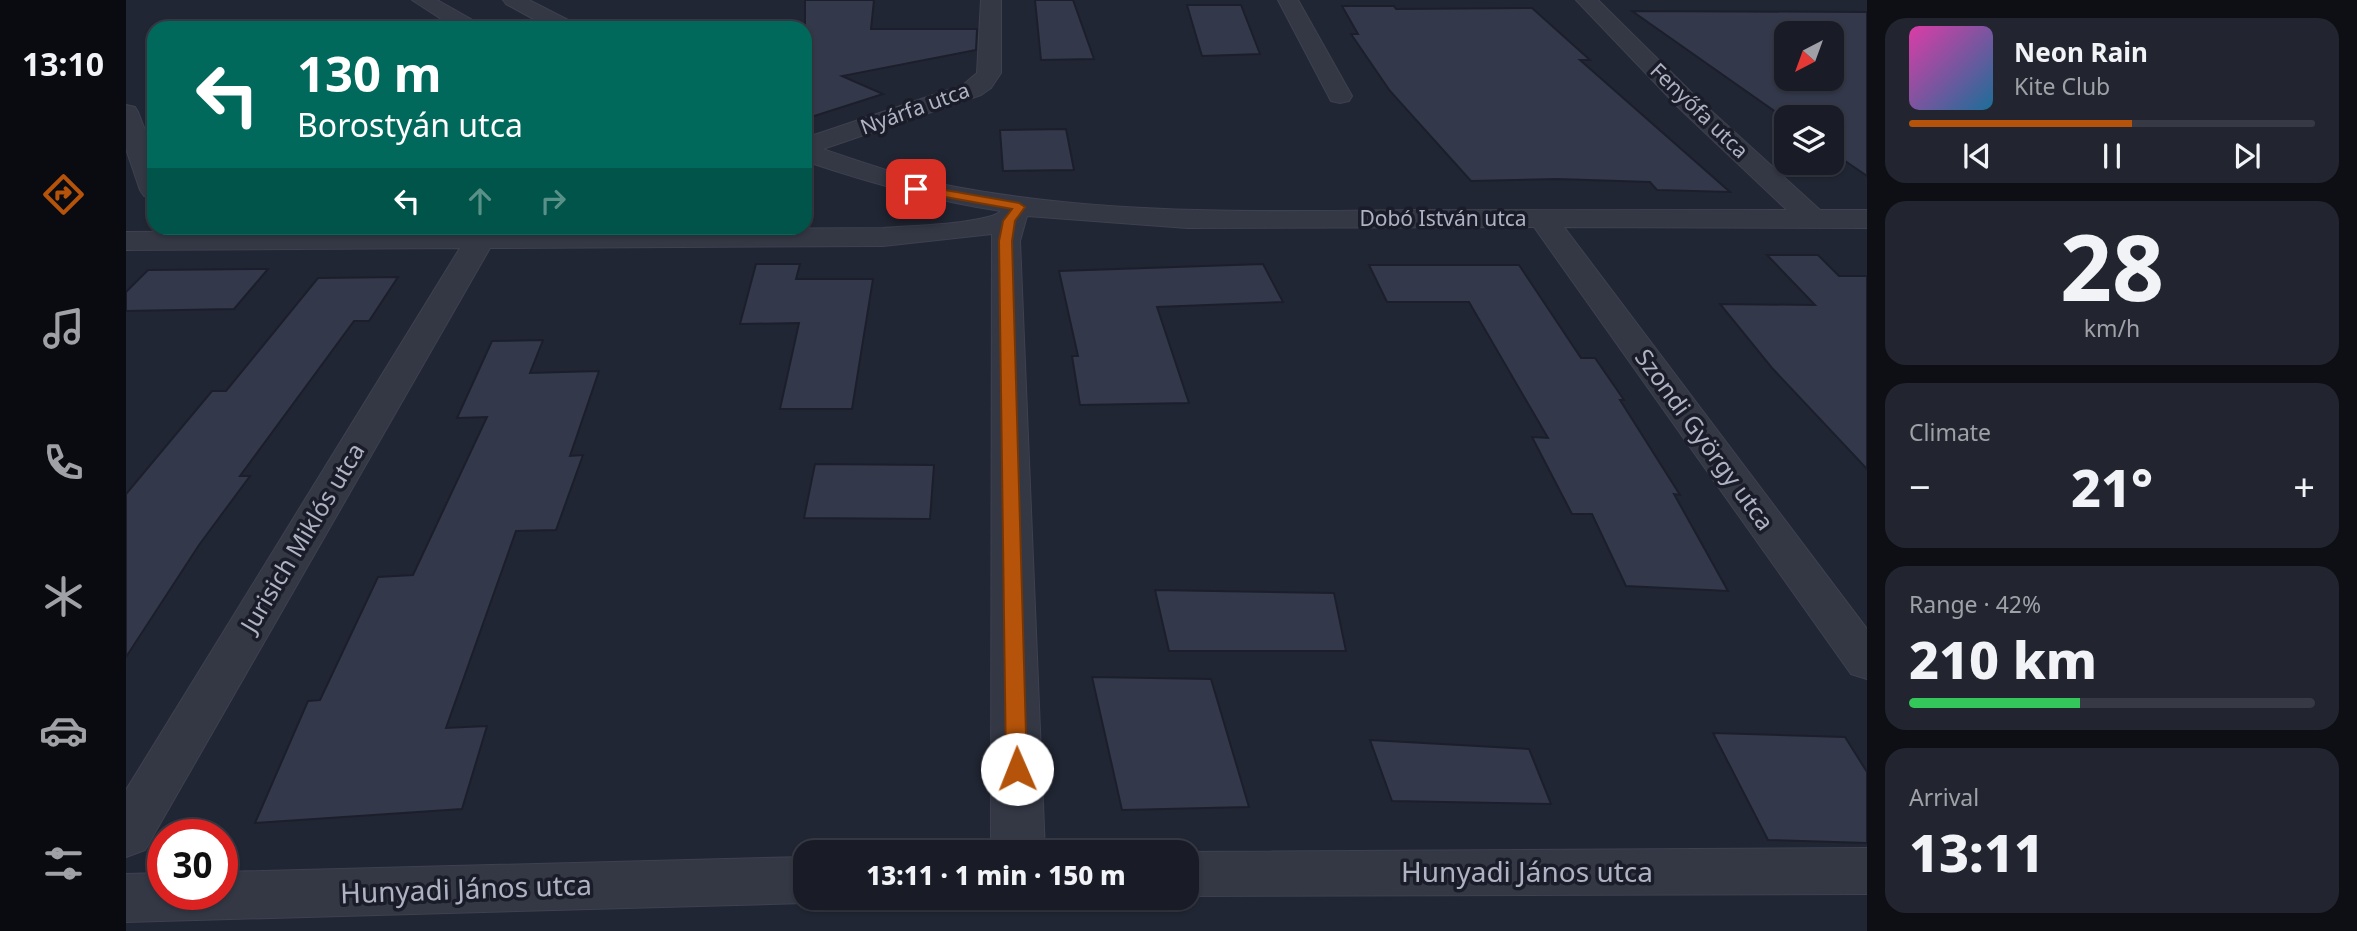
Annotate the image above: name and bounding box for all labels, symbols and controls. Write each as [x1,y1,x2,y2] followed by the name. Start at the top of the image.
[1774,21,1844,91] north arrow
[1774,21,1844,175] map controls
[2014,34,2148,70] text: Neon Rain
[297,40,442,106] text: 130 m
[22,42,104,85] text: 13:10
[182,49,273,140] icon: left
[1645,56,1755,164] street label: Fenyőfa utca
[2014,70,2110,102] text: Kite Club
[856,75,973,141] street label: Nyárfa utca
[297,103,523,146] text: Borostyán utca
[1774,105,1844,175] button: layers
[1958,137,1996,175] icon: previous
[2093,137,2131,175] icon: pause
[2228,137,2266,175] icon: next
[886,159,946,219] pin
[39,170,88,219] icon: directions
[897,170,935,208] icon: arrive
[388,182,426,220] icon: left
[461,182,499,220] icon: ahead
[534,182,572,220] icon: right
[1359,204,1527,232] street label: Dobó István utca
[2060,204,2164,328] text: 28
[39,304,88,353] icon: music
[2084,312,2140,344] text: km/h
[1628,342,1782,536] street label: Szondi György utca
[1909,416,1991,448] text: Climate
[231,436,371,640] street label: Jurisich Miklós utca
[39,438,88,487] icon: phone
[2071,451,2153,522] text: 21°
[1909,460,1931,512] text: −
[2293,460,2315,512] text: +
[39,572,88,621] icon: climate
[1909,588,2041,620] text: Range · 42%
[1909,623,2097,694] text: 210 km
[39,706,88,755] icon: car
[980,732,1054,806] position arrow
[1909,781,1979,813] text: Arrival
[1909,816,2044,887] text: 13:11
[147,819,238,910] speed limit sign: 30
[39,839,88,888] icon: filters
[1401,852,1653,890] street label: Hunyadi János utca
[866,857,1126,893] text: 13:11 · 1 min · 150 m
[339,865,593,911] street label: Hunyadi János utca

